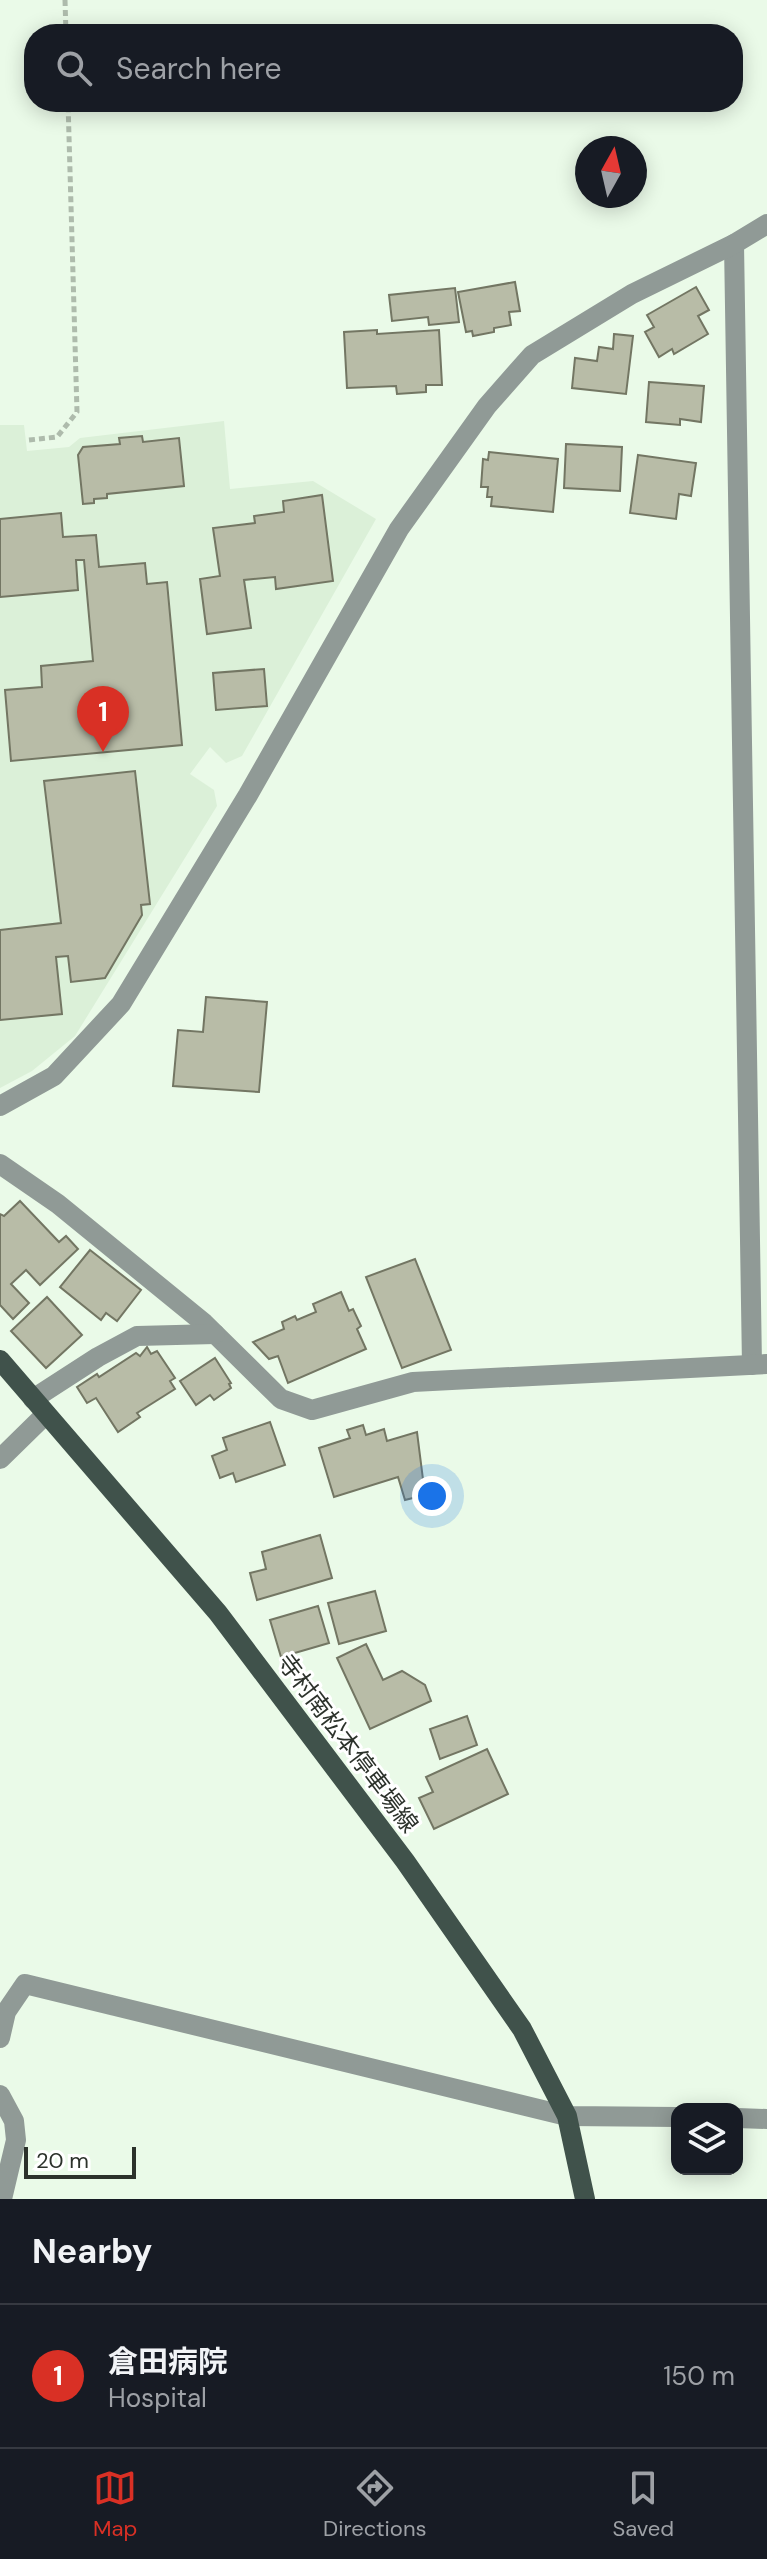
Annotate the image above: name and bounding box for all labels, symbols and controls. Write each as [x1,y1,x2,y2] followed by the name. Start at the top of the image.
[24,24,743,112] search box
[52,46,96,90] icon: search
[116,49,282,88] text: Search here
[575,136,647,208] north arrow
[77,686,129,752] pin: 1
[412,1476,452,1516] your location
[271,1647,425,1839] street label: 寺村南松本停車場線
[671,2103,743,2175] map controls
[671,2103,743,2175] button: layers
[24,2143,136,2179] scale bar
[36,2146,89,2175] text: 20 m
[32,2229,152,2274] text: Nearby
[108,2342,228,2381] text: 倉田病院
[53,2359,63,2393] text: 1
[663,2359,735,2393] text: 150 m
[108,2381,207,2415] text: Hospital
[93,2466,137,2543] tab: Map
[323,2466,427,2543] tab: Directions
[612,2466,674,2543] tab: Saved

